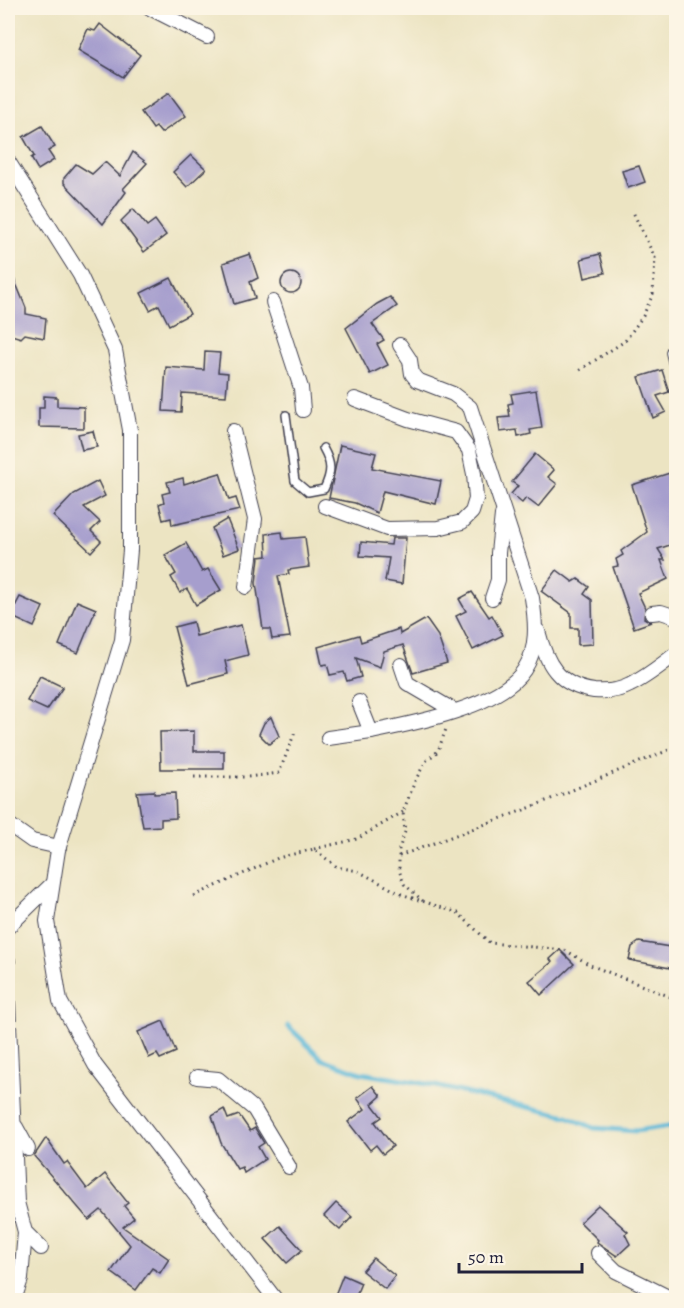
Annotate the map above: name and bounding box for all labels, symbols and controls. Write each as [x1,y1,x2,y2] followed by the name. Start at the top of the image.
[459,1236,582,1274] scale bar
[468,1245,504,1269] text: 50 m

